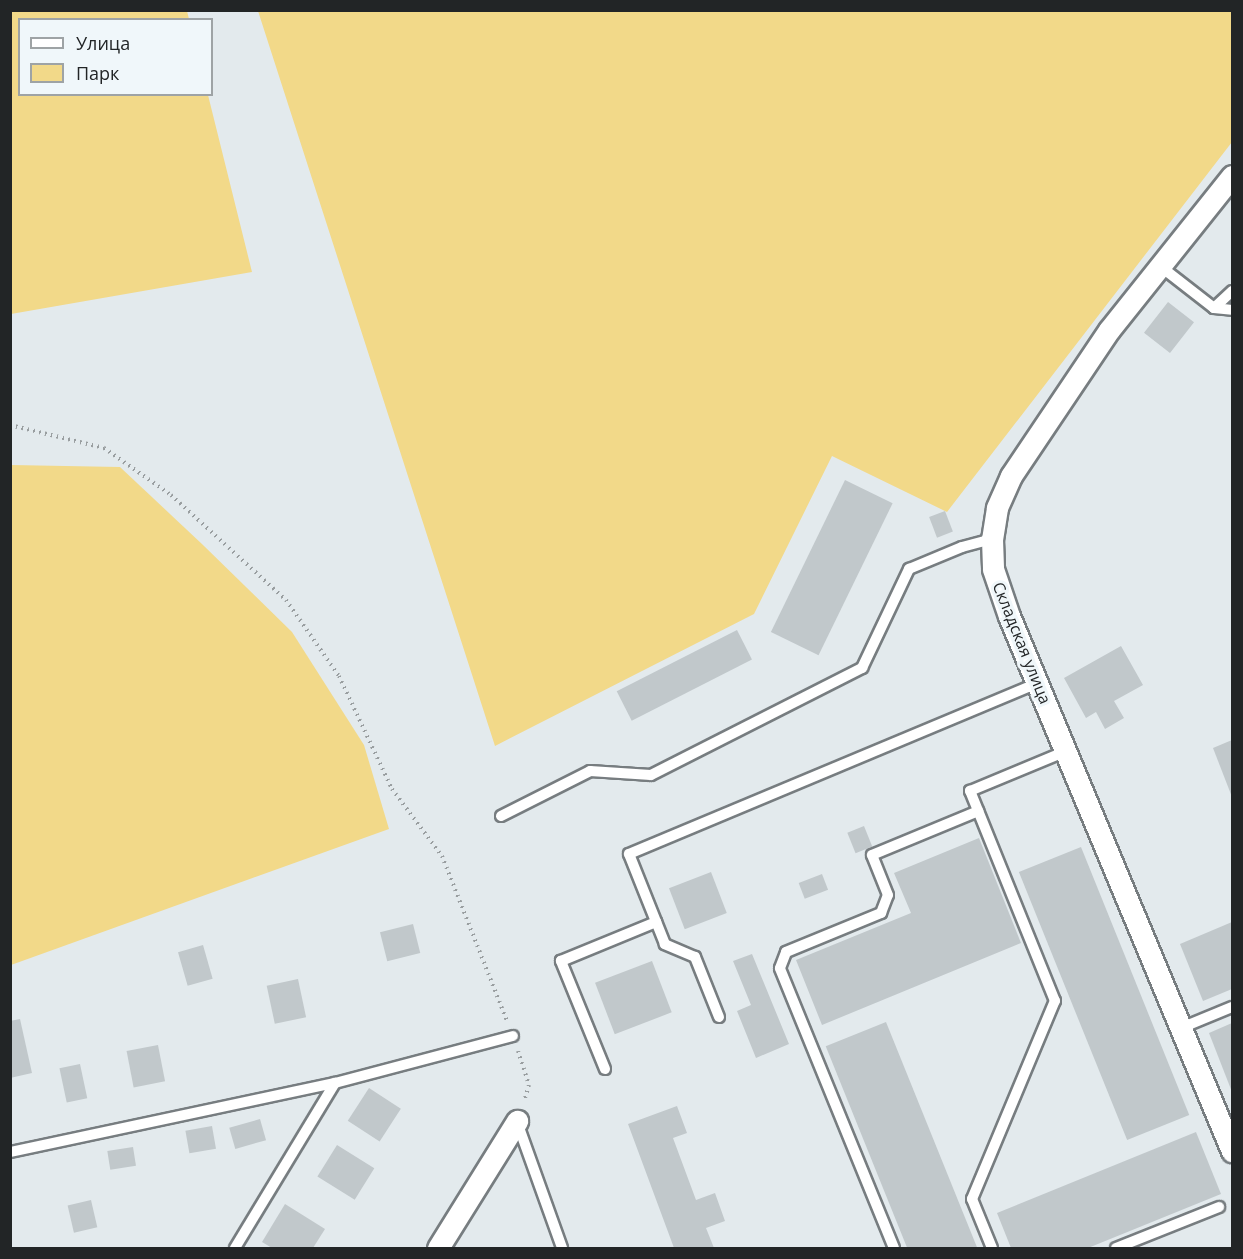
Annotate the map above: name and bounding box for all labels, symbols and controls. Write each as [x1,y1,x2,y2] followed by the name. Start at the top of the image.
[18,18,213,96] legend
[76,31,130,55] text: Улица
[76,61,119,85] text: Парк
[989,579,1055,707] street label: Складская улица

